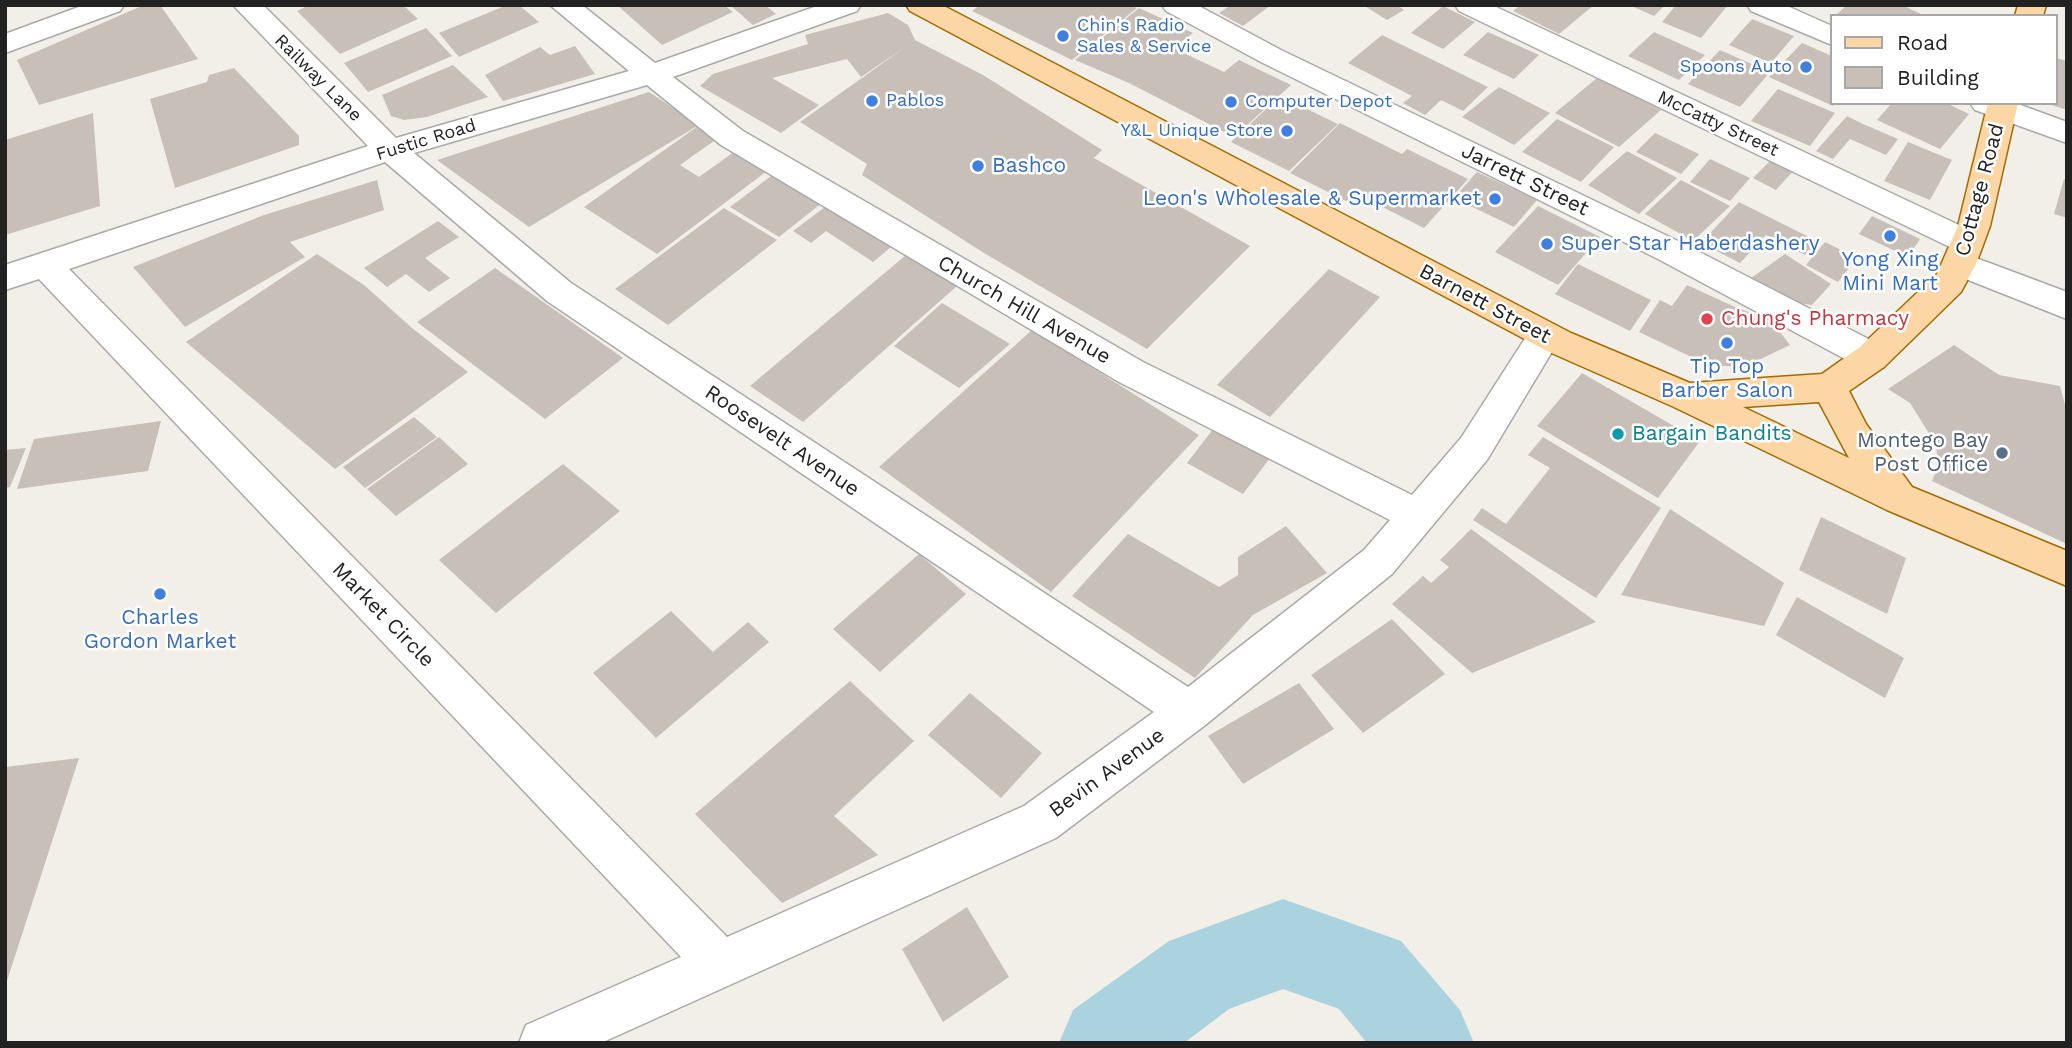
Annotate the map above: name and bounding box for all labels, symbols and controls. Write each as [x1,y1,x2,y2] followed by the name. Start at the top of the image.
[1830,14,2058,105] legend
[1077,15,1211,58] place label: Chin's Radio Sales & Service
[1055,28,1071,44] marker: Chin's Radio Sales & Service
[270,30,366,126] street label: Railway Lane
[1897,30,1948,55] text: Road
[1680,56,1792,78] place label: Spoons Auto
[1798,59,1814,75] marker: Spoons Auto
[1897,65,1979,90] text: Building
[1654,87,1782,161] street label: McCatty Street
[886,90,944,112] place label: Pablos
[1245,91,1392,113] place label: Computer Depot
[864,93,880,109] marker: Pablos
[1223,94,1239,110] marker: Computer Depot
[373,115,479,165] street label: Fustic Road
[1121,120,1273,142] place label: Y&L Unique Store
[1950,121,2010,259] street label: Cottage Road
[1279,123,1295,139] marker: Y&L Unique Store
[1457,138,1593,222] street label: Jarrett Street
[992,153,1066,179] place label: Bashco
[970,158,986,174] marker: Bashco
[1143,186,1481,212] place label: Leon's Wholesale & Supermarket
[1487,191,1503,207] marker: Leon's Wholesale & Supermarket
[1882,228,1898,244] marker: Yong Xing Mini Mart
[1561,231,1820,257] place label: Super Star Haberdashery
[1539,236,1555,252] marker: Super Star Haberdashery
[1842,247,1938,297] place label: Yong Xing Mini Mart
[933,250,1115,370] street label: Church Hill Avenue
[1415,259,1555,349] street label: Barnett Street
[1721,306,1909,332] place label: Chung's Pharmacy
[1699,311,1715,327] marker: Chung's Pharmacy
[1719,335,1735,351] marker: Tip Top Barber Salon
[1661,354,1793,404] place label: Tip Top Barber Salon
[700,380,864,502] street label: Roosevelt Avenue
[1632,421,1792,447] place label: Bargain Bandits
[1610,426,1626,442] marker: Bargain Bandits
[1857,428,1988,478] place label: Montego Bay Post Office
[1994,445,2010,461] marker: Montego Bay Post Office
[327,557,439,673] street label: Market Circle
[152,586,168,602] marker: Charles Gordon Market
[84,605,236,655] place label: Charles Gordon Market
[1044,723,1170,823] street label: Bevin Avenue

